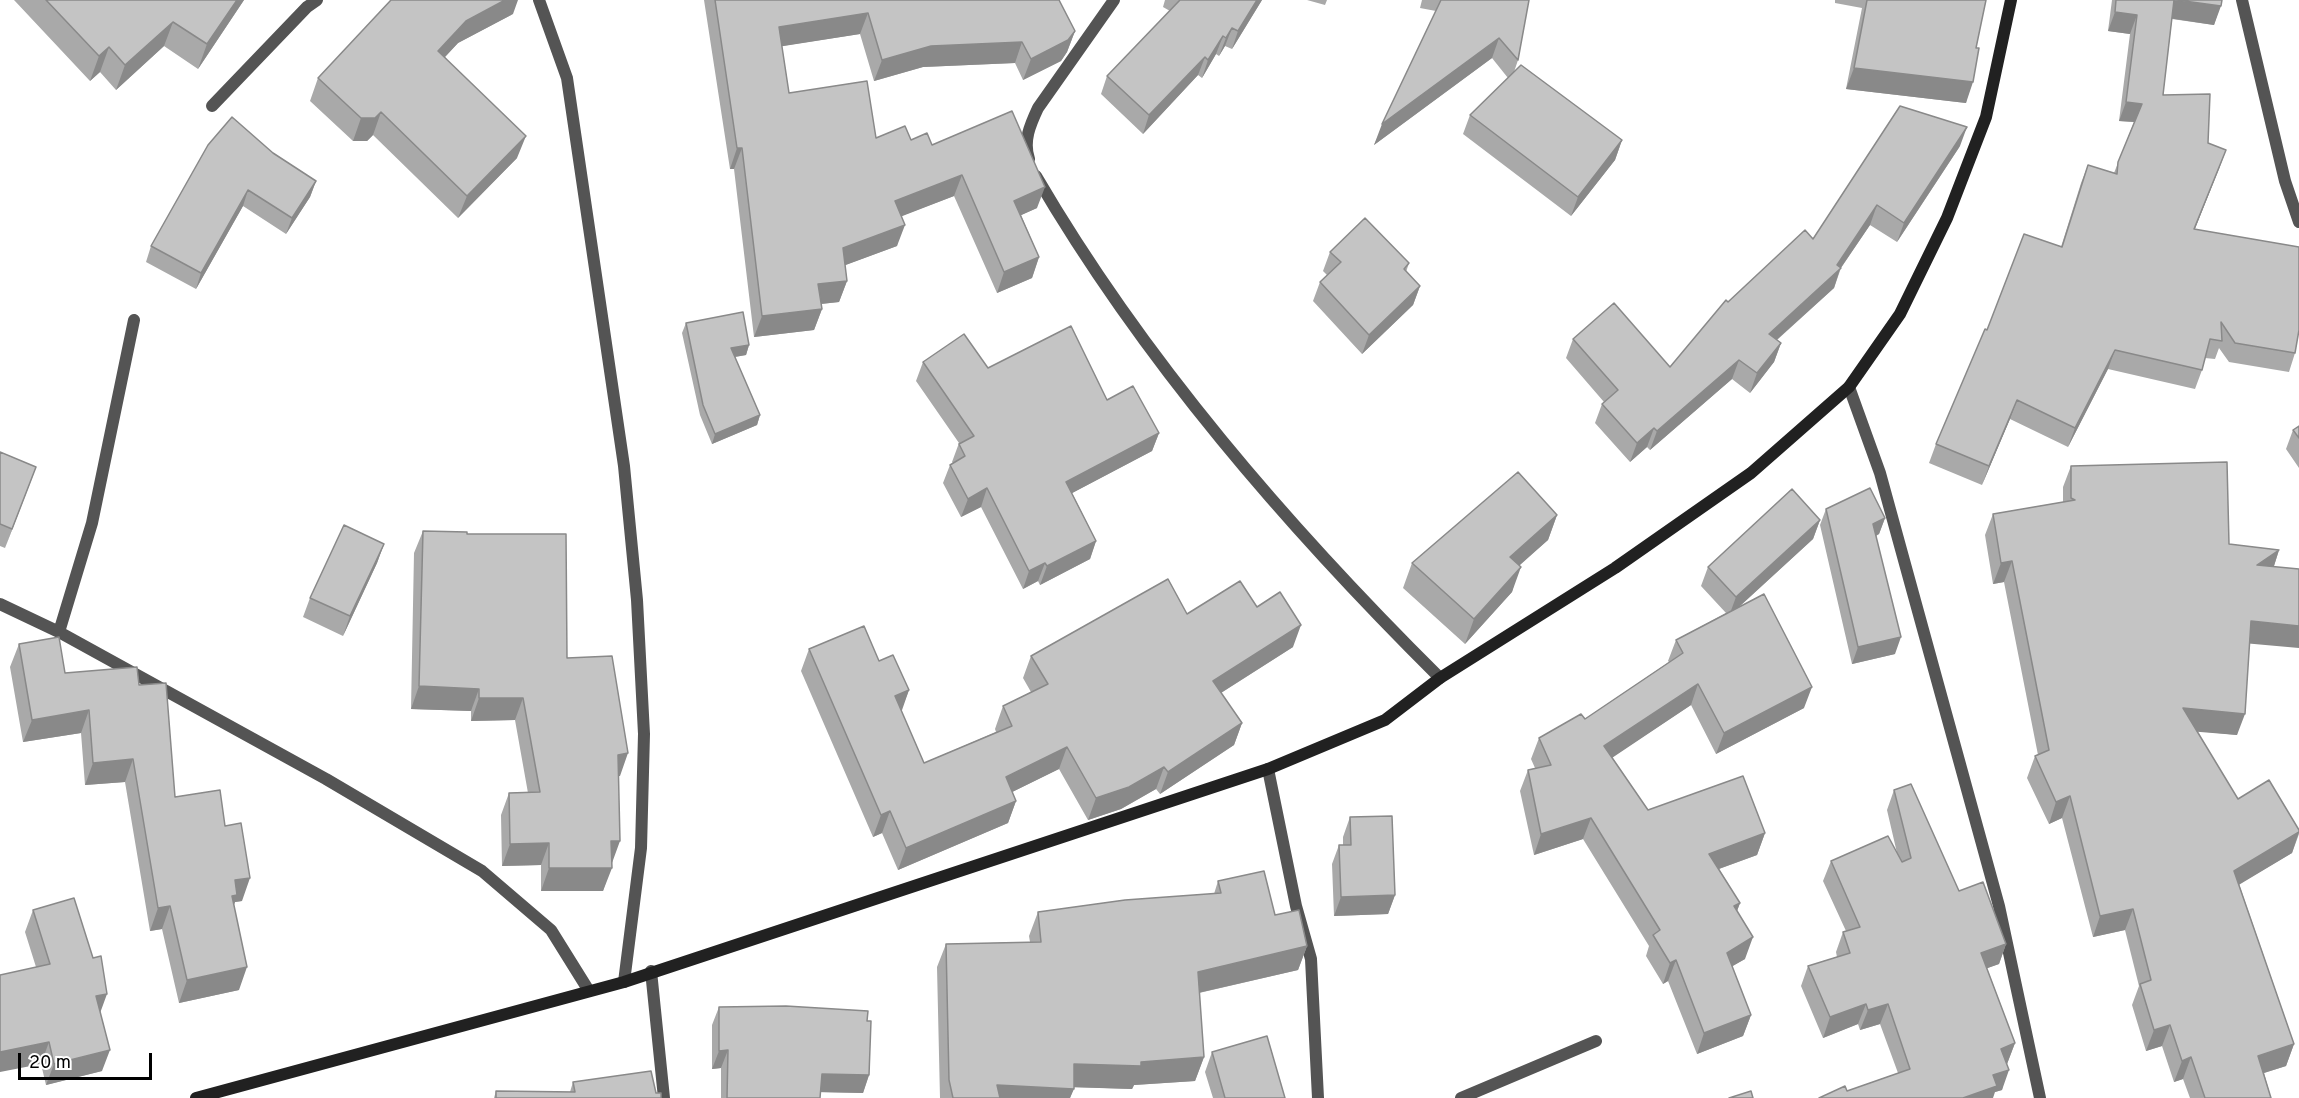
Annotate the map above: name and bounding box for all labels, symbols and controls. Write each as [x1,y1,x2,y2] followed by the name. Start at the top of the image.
[21,1041,154,1079] scale bar
[29,1052,71,1075] text: 20 m

